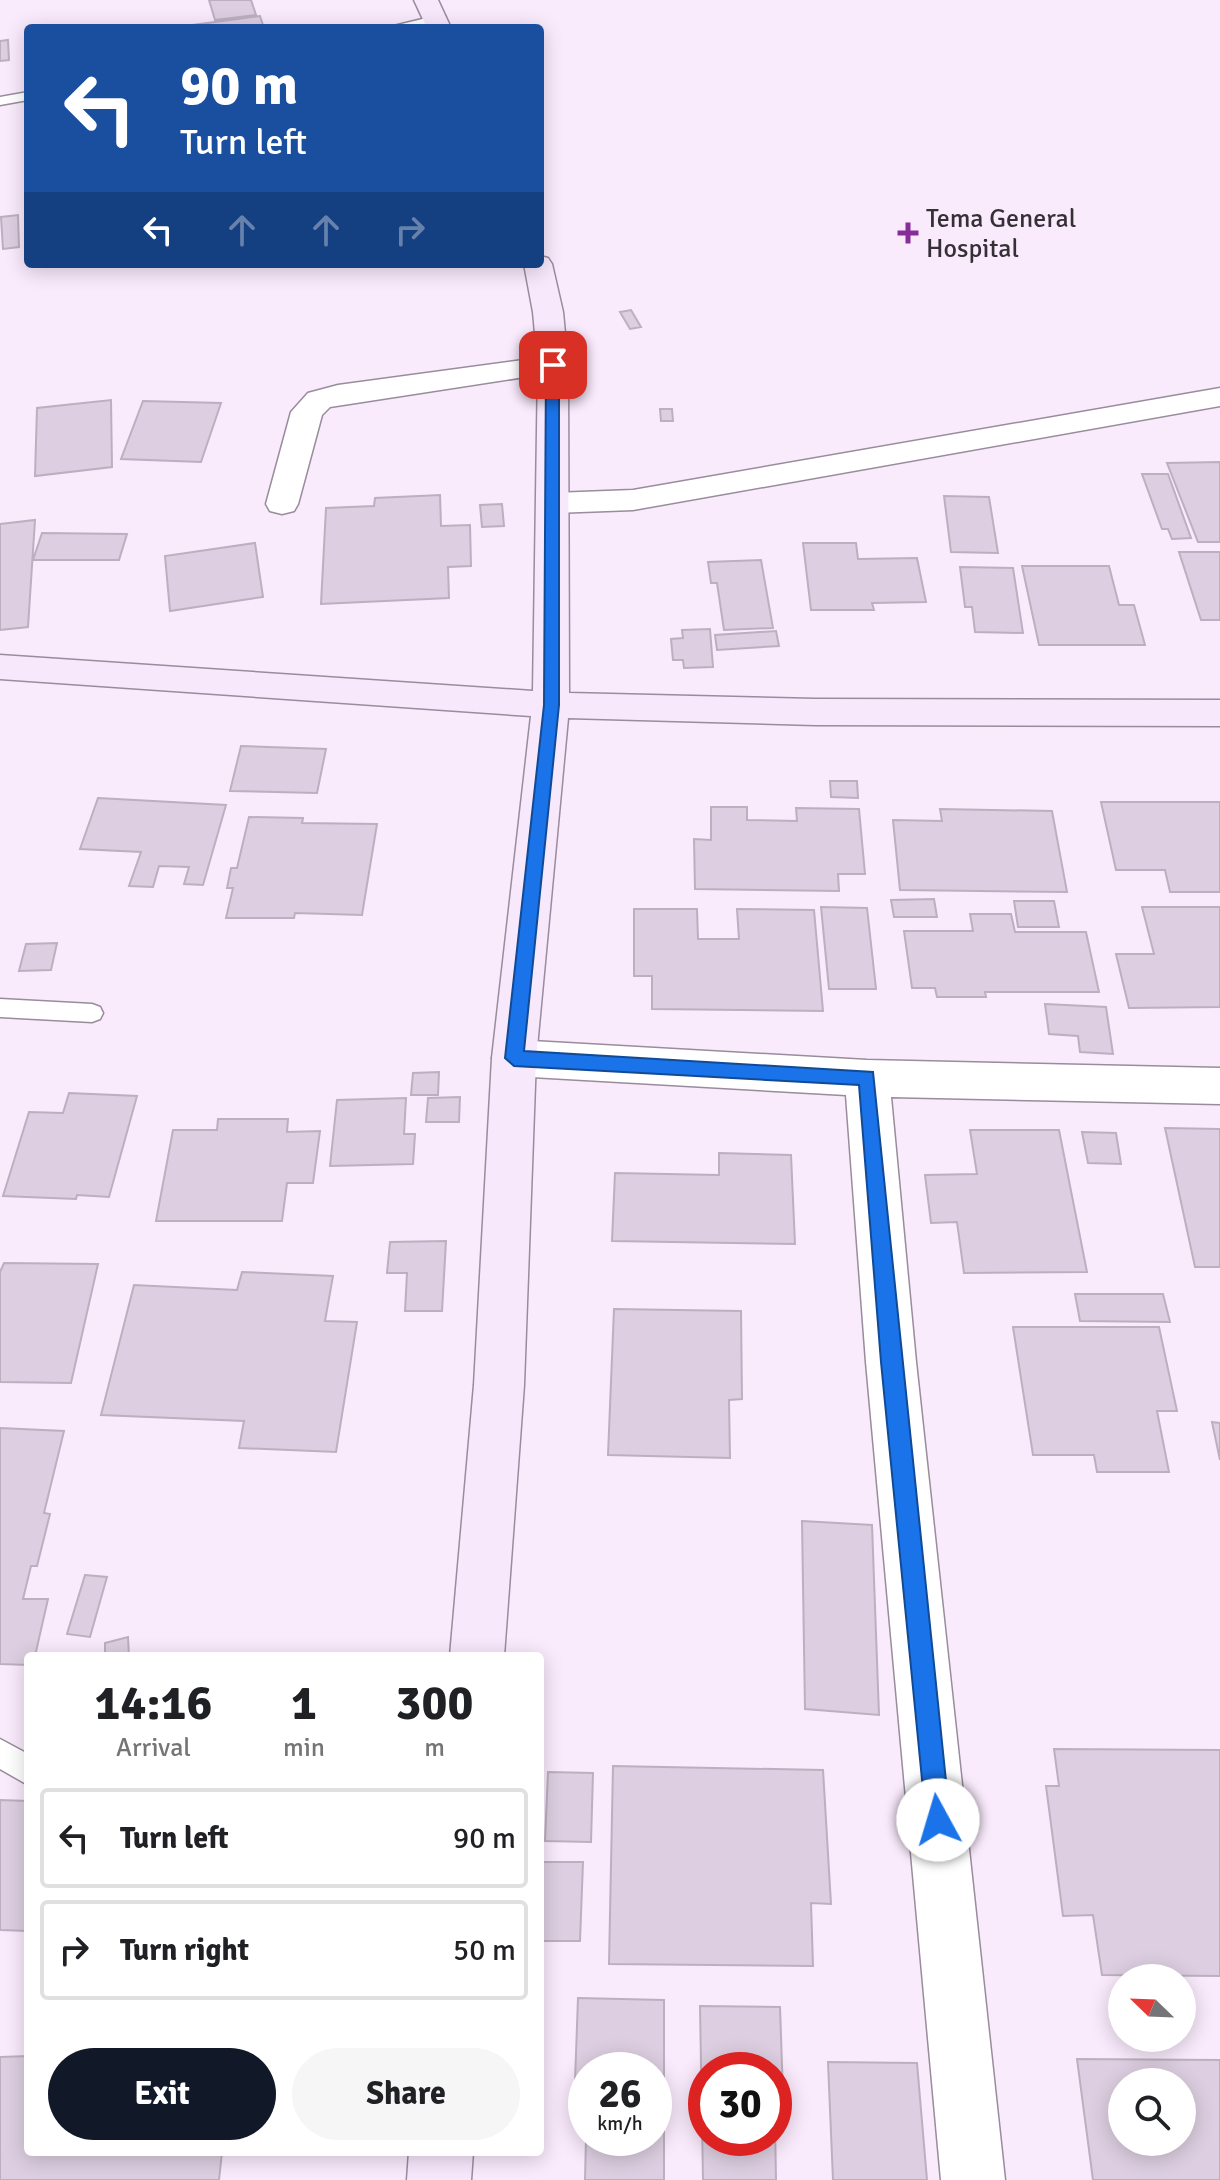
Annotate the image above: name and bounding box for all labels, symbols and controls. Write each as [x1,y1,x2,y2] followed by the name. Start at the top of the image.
[180,51,298,120] text: 90 m
[48,56,152,160] icon: left
[180,120,307,165] text: Turn left
[926,203,1076,265] place label: Tema General Hospital
[136,208,180,252] icon: left
[220,208,264,252] icon: ahead
[304,208,348,252] icon: ahead
[388,208,432,252] icon: right
[897,222,919,244] marker: Tema General Hospital
[519,331,587,399] pin
[531,343,575,387] icon: arrive
[95,1674,212,1733] text: 14:16
[291,1674,317,1733] text: 1
[396,1674,473,1733] text: 300
[116,1732,191,1764] text: Arrival
[283,1732,325,1764] text: min
[424,1732,445,1764] text: m
[896,1778,980,1862] position arrow
[52,1816,96,1860] icon: left
[120,1820,229,1857] text: Turn left
[453,1820,516,1857] text: 90 m
[52,1928,96,1972] icon: right
[120,1932,249,1969] text: Turn right
[453,1932,516,1969] text: 50 m
[1108,1964,1196,2052] north arrow
[1108,1964,1196,2156] map controls
[48,2048,276,2140] button: Exit
[292,2048,520,2140] button: Share
[688,2052,792,2156] speed limit sign: 30
[1108,2068,1196,2156] button: search
[598,2069,642,2119] text: 26
[597,2111,643,2136] text: km/h

